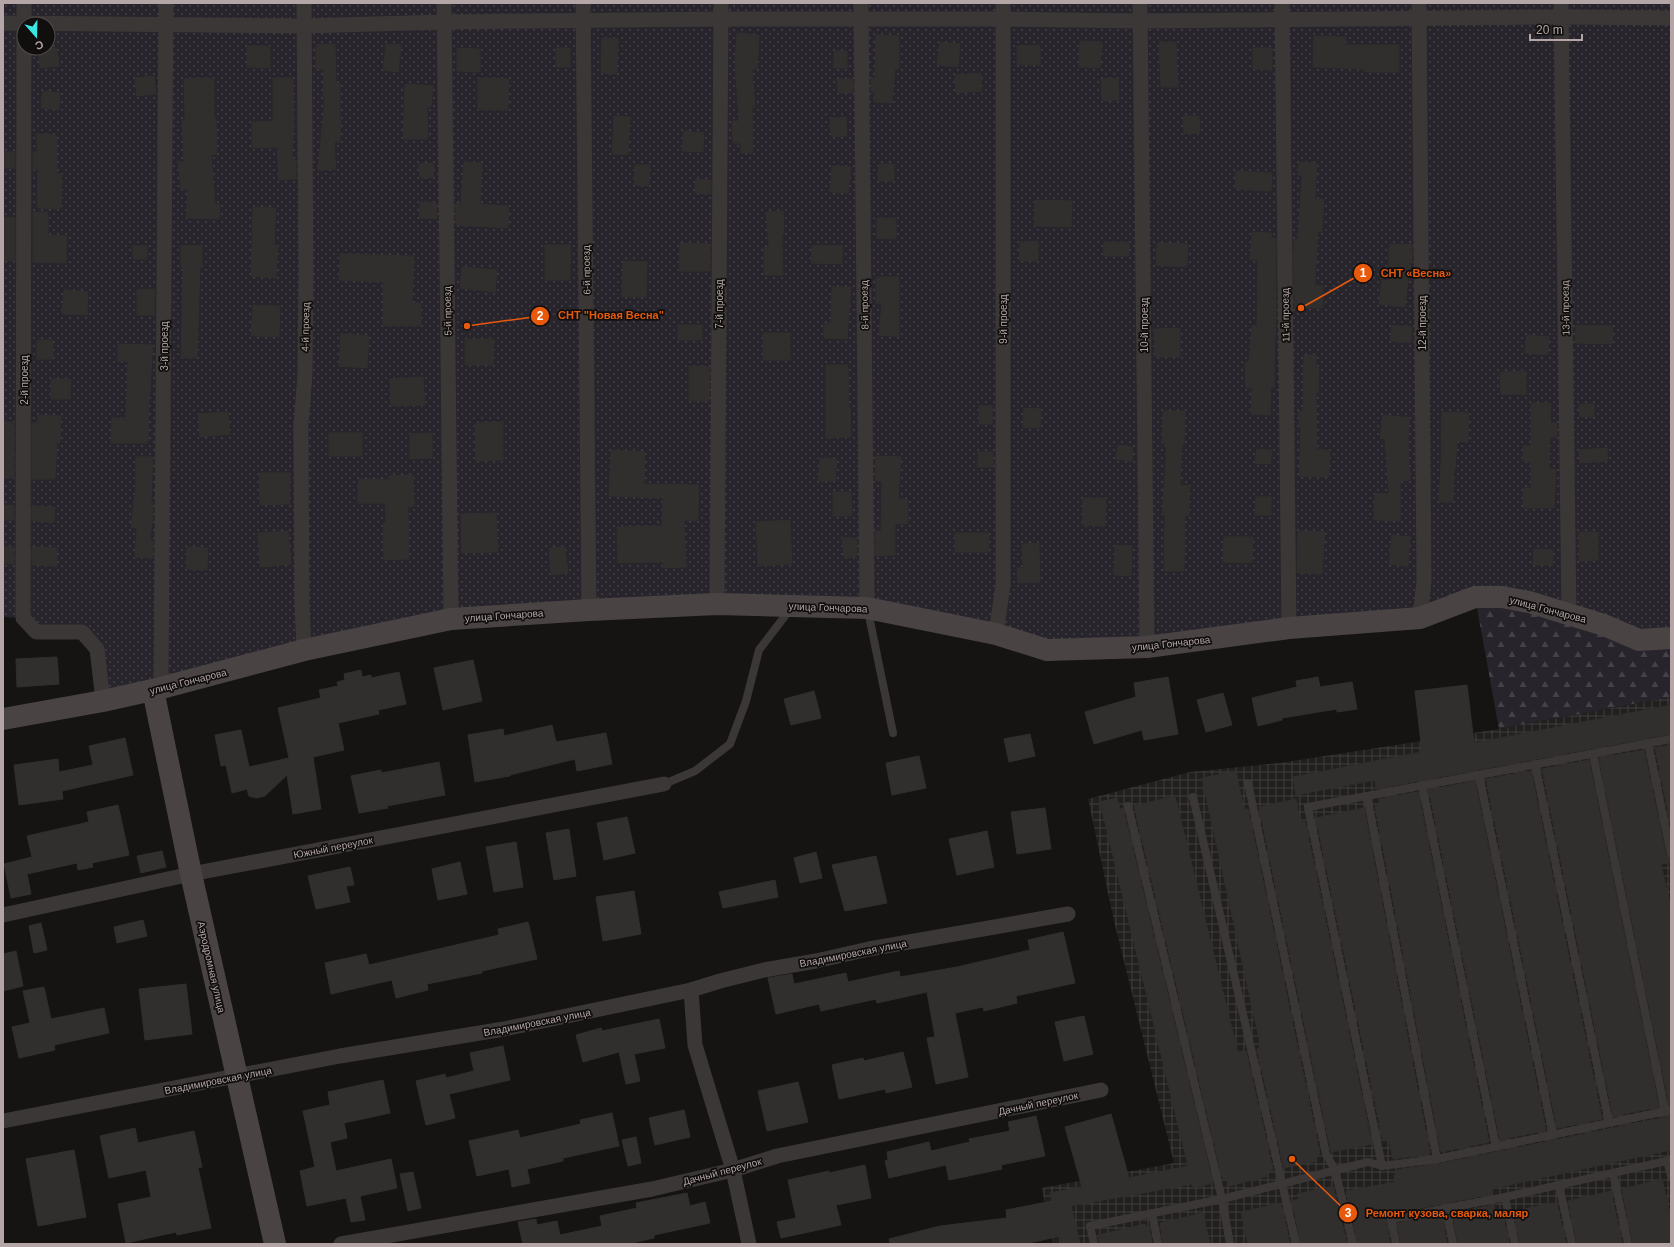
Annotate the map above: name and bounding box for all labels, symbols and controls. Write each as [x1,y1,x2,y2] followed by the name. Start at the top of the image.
[16,16,56,56] north arrow
[1530,16,1582,42] scale bar
[1536,23,1563,37] text: 20 m
[34,38,45,52] text: С
[581,245,592,295] street label: 6-й проезд
[1353,261,1459,284] callout: СНТ «Весна»
[1360,266,1367,280] text: 1
[1381,267,1451,279] text: СНТ «Весна»
[714,279,725,329] street label: 7-й проезд
[859,280,870,330] street label: 8-й проезд
[1560,280,1571,336] street label: 13-й проезд
[442,286,453,336] street label: 5-й проезд
[1280,288,1291,342] street label: 11-й проезд
[998,294,1009,344] street label: 9-й проезд
[1417,295,1428,350] street label: 12-й проезд
[1139,297,1150,352] street label: 10-й проезд
[300,302,311,352] street label: 4-й проезд
[530,304,672,327] callout: СНТ "Новая Весна"
[537,309,544,323] text: 2
[558,309,664,321] text: СНТ "Новая Весна"
[159,321,170,371] street label: 3-й проезд
[19,355,30,405] street label: 2-й проезд
[1508,594,1588,625] street label: улица Гончарова
[788,601,868,614] street label: улица Гончарова
[464,607,544,624] street label: улица Гончарова
[1131,634,1211,653] street label: улица Гончарова
[149,667,228,696] street label: улица Гончарова
[293,834,374,861] street label: Южный переулок
[196,920,227,1014] street label: Аэродромная улица
[798,938,908,969] street label: Владимировская улица
[482,1007,592,1038] street label: Владимировская улица
[163,1065,273,1096] street label: Владимировская улица
[997,1090,1079,1117] street label: Дачный переулок
[682,1156,763,1187] street label: Дачный переулок
[1338,1202,1537,1225] callout: Ремонт кузова, сварка, маляр
[1345,1206,1352,1220] text: 3
[1366,1207,1529,1219] text: Ремонт кузова, сварка, маляр

